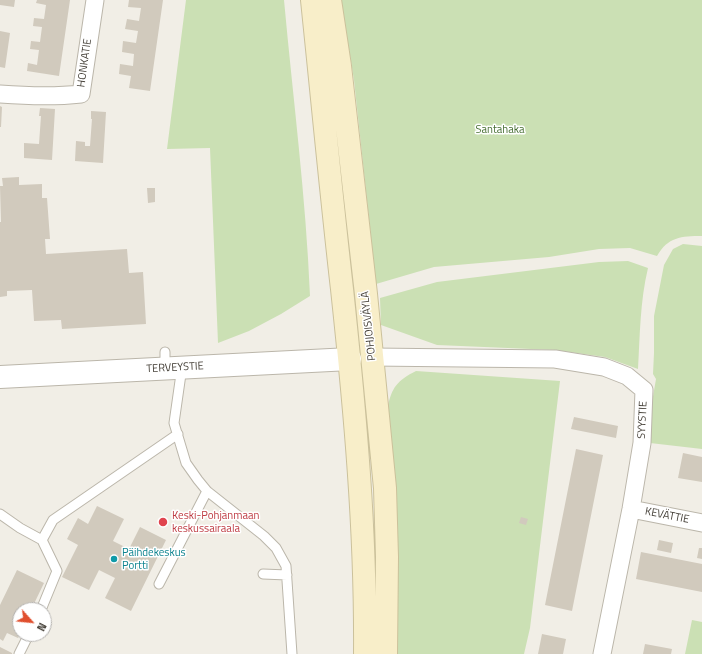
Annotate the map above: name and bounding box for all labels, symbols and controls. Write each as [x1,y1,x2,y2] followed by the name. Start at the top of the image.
[75,38,95,88] street label: HONKATIE
[476,123,524,137] park label: Santahaka
[359,290,379,362] street label: POHJOISVÄYLÄ
[146,360,204,376] street label: TERVEYSTIE
[635,401,651,439] street label: SYYSTIE
[644,505,690,527] street label: KEVÄTTIE
[172,509,259,535] place label: Keski-Pohjanmaan keskussairaala
[157,516,169,528] marker: Keski-Pohjanmaan keskussairaala
[122,546,186,572] place label: Päihdekeskus Portti
[109,554,119,564] marker: Päihdekeskus Portti
[12,602,52,642] north arrow
[33,620,51,634] text: N

